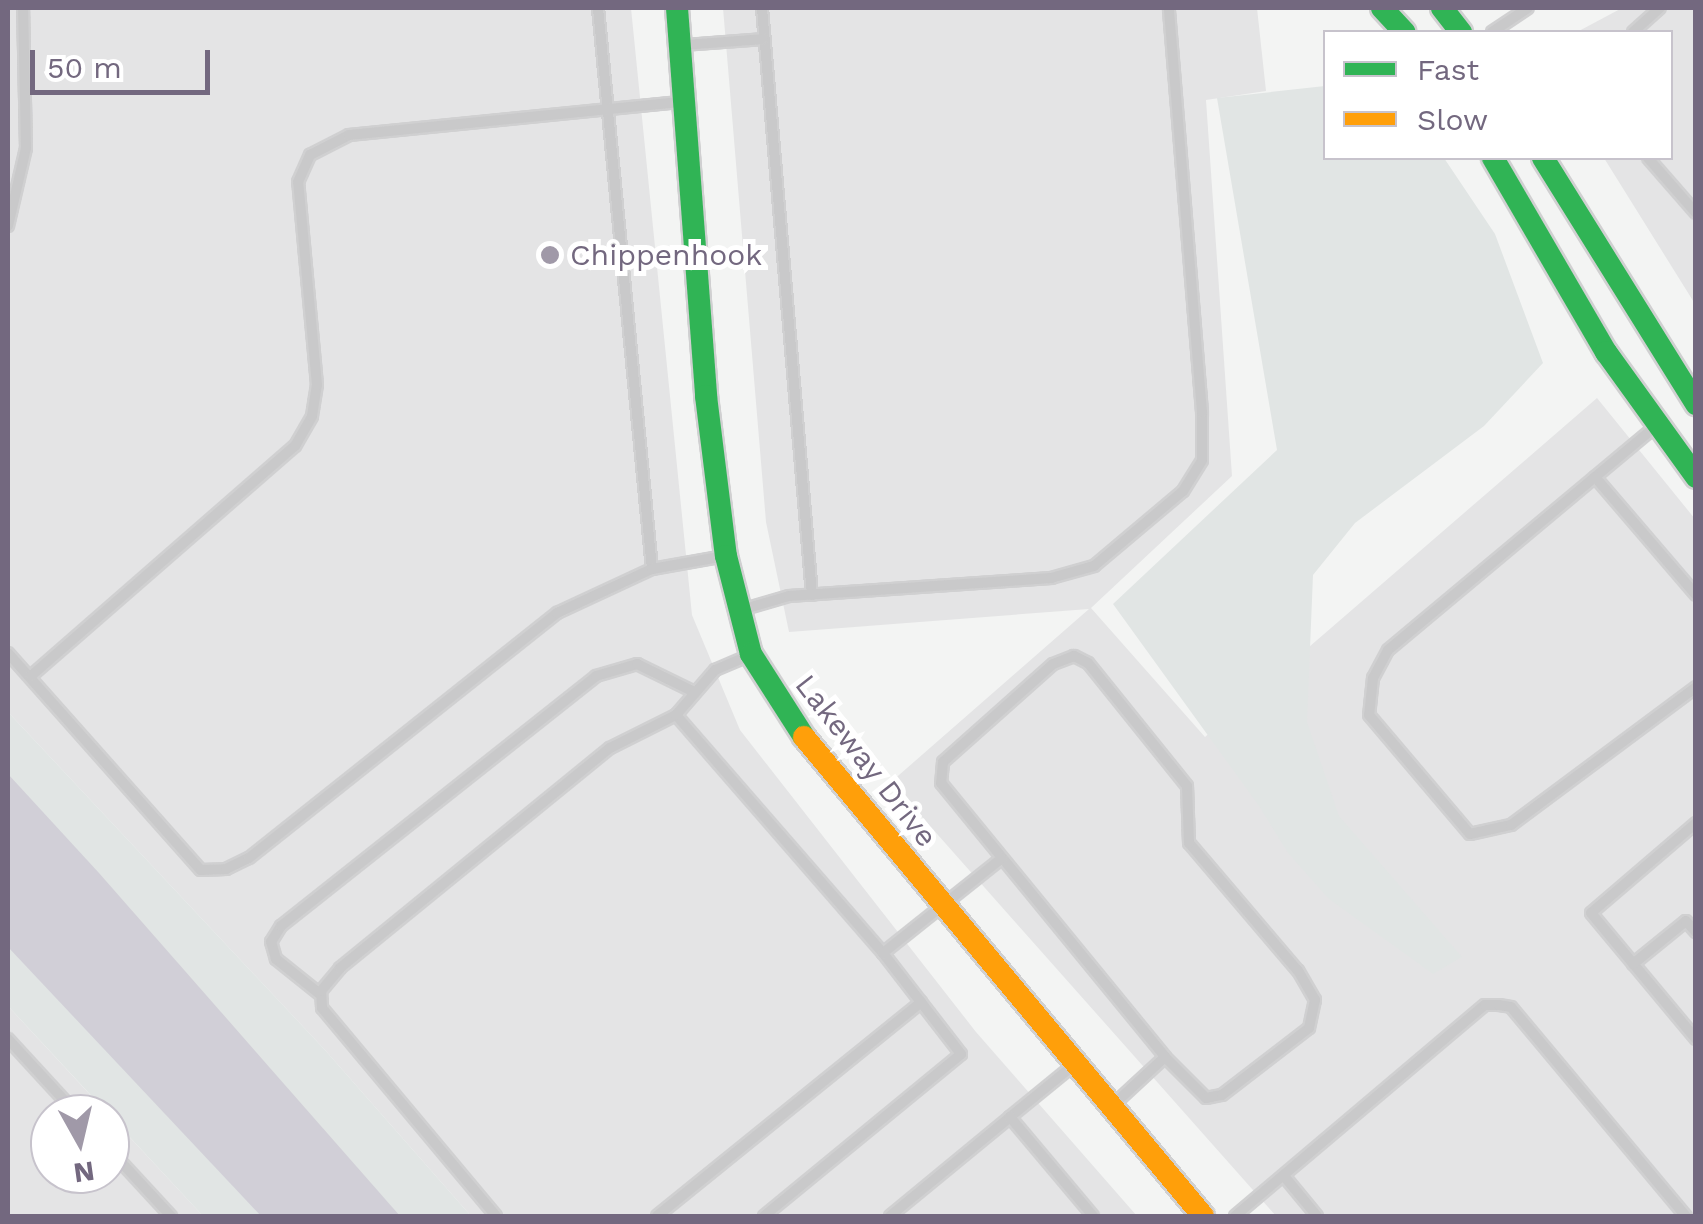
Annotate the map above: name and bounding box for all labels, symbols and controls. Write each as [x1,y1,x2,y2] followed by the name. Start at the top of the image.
[35,30,215,92] scale bar
[1323,30,1673,160] legend
[47,50,122,85] text: 50 m
[1417,52,1479,87] text: Fast
[1417,102,1488,137] text: Slow
[570,237,762,273] place label: Chippenhook
[539,244,561,266] marker: Chippenhook
[787,667,945,855] street label: Lakeway Drive
[30,1094,130,1194] north arrow
[71,1154,97,1190] text: N

